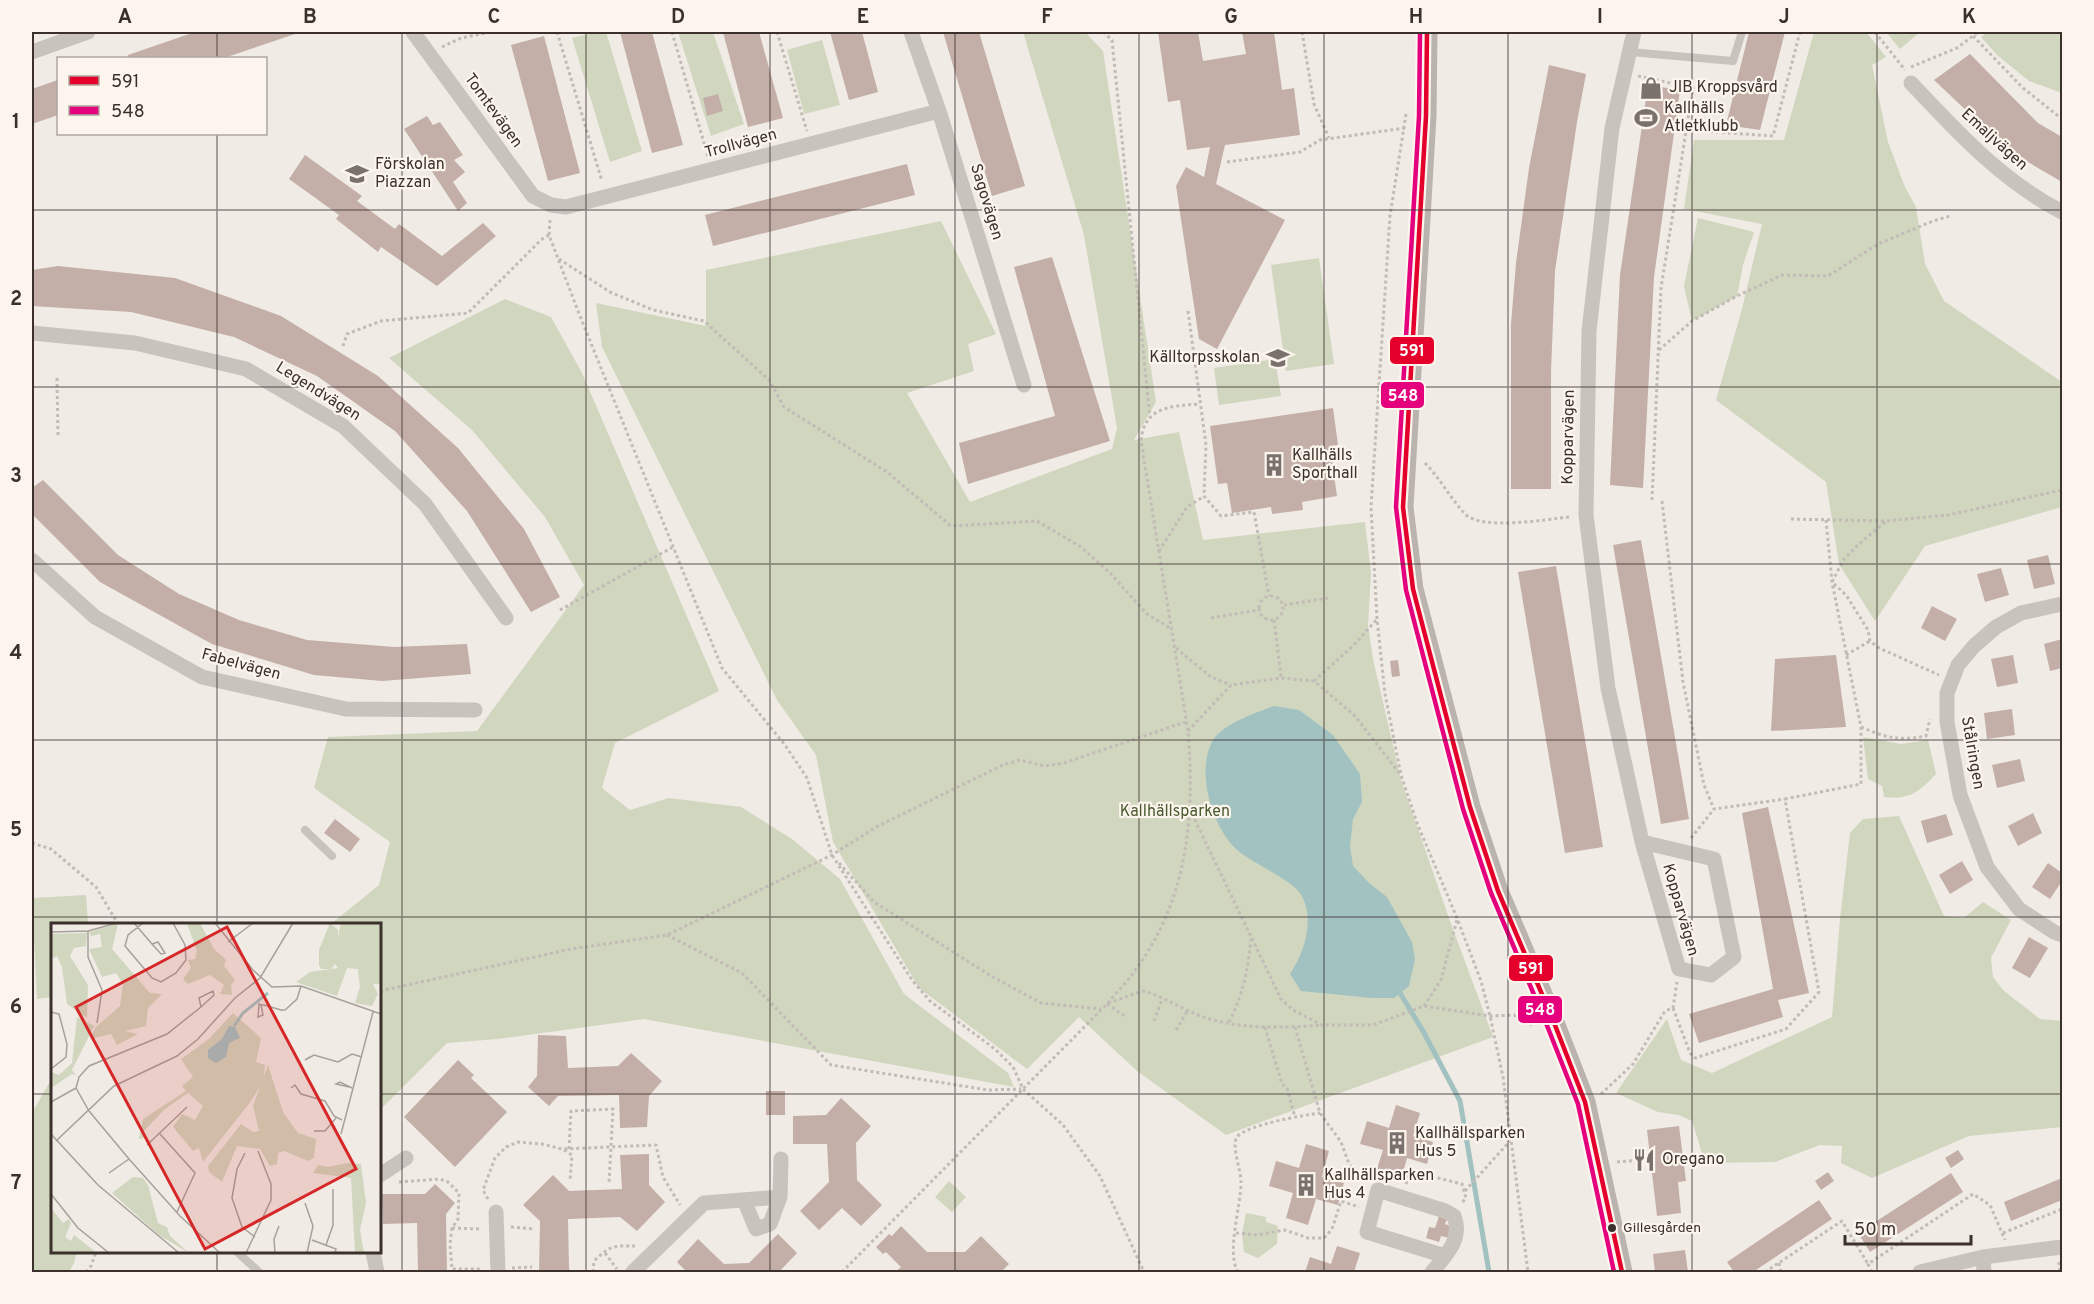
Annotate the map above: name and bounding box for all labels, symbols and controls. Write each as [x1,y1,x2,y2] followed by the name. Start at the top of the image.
[118,5,132,31] text: A
[303,5,317,31] text: B
[488,5,500,31] text: C
[671,5,685,31] text: D
[857,5,869,31] text: E
[1041,5,1053,31] text: F
[1224,5,1238,31] text: G
[1409,5,1423,31] text: H
[1597,5,1603,31] text: I
[1778,5,1790,31] text: J
[1962,5,1976,31] text: K
[57,57,267,135] legend
[459,70,527,152] street label: Tomtevägen
[111,71,139,94] text: 591
[1638,75,1664,101] shop icon: JIB Kroppsvård
[1669,78,1778,98] place label: JIB Kroppsvård
[1664,99,1738,137] place label: Kallhälls Atletklubb
[111,101,145,124] text: 548
[1633,105,1659,131] sports icon: Kallhälls Atletklubb
[1956,105,2032,175] street label: Emaljvägen
[12,110,20,136] text: 1
[703,125,779,163] street label: Trollvägen
[375,155,445,193] place label: Förskolan Piazzan
[344,161,370,187] school or university icon: Förskolan Piazzan
[965,161,1007,243] street label: Sagovägen
[10,287,22,313] text: 2
[1389,336,1435,365] line badge: 591
[1399,342,1425,362] text: 591
[1265,345,1291,371] school or university icon: Källtorpsskolan
[1149,348,1260,368] place label: Källtorpsskolan
[272,358,364,426] street label: Legendvägen
[1380,381,1425,409] line badge: 548
[1388,387,1418,407] text: 548
[1558,389,1580,485] street label: Kopparvägen
[1292,446,1358,484] place label: Kallhälls Sporthall
[1261,452,1287,478] building icon: Kallhälls Sporthall
[10,464,22,490] text: 3
[10,641,22,667] text: 4
[199,645,283,685] street label: Fabelvägen
[1956,715,1988,791] street label: Stålringen
[1120,802,1230,822] park label: Kallhällsparken
[10,818,22,844] text: 5
[1657,861,1703,959] street label: Kopparvägen
[51,923,381,1253] inset map
[1508,954,1554,982] line badge: 591
[1518,960,1544,980] text: 591
[10,995,22,1021] text: 6
[1517,995,1563,1024] line badge: 548
[1525,1001,1555,1021] text: 548
[1415,1124,1525,1162] place label: Kallhällsparken Hus 5
[1384,1130,1410,1156] building icon: Kallhällsparken Hus 5
[1631,1147,1657,1173] restaurant icon: Oregano
[1662,1150,1724,1170] place label: Oregano
[1324,1166,1434,1204] place label: Kallhällsparken Hus 4
[11,1171,21,1197] text: 7
[1293,1172,1319,1198] building icon: Kallhällsparken Hus 4
[1845,1208,1971,1246] scale bar
[1854,1219,1896,1242] text: 50 m
[1623,1220,1701,1237] place label: Gillesgården
[1606,1222,1618,1234] marker: Gillesgården

